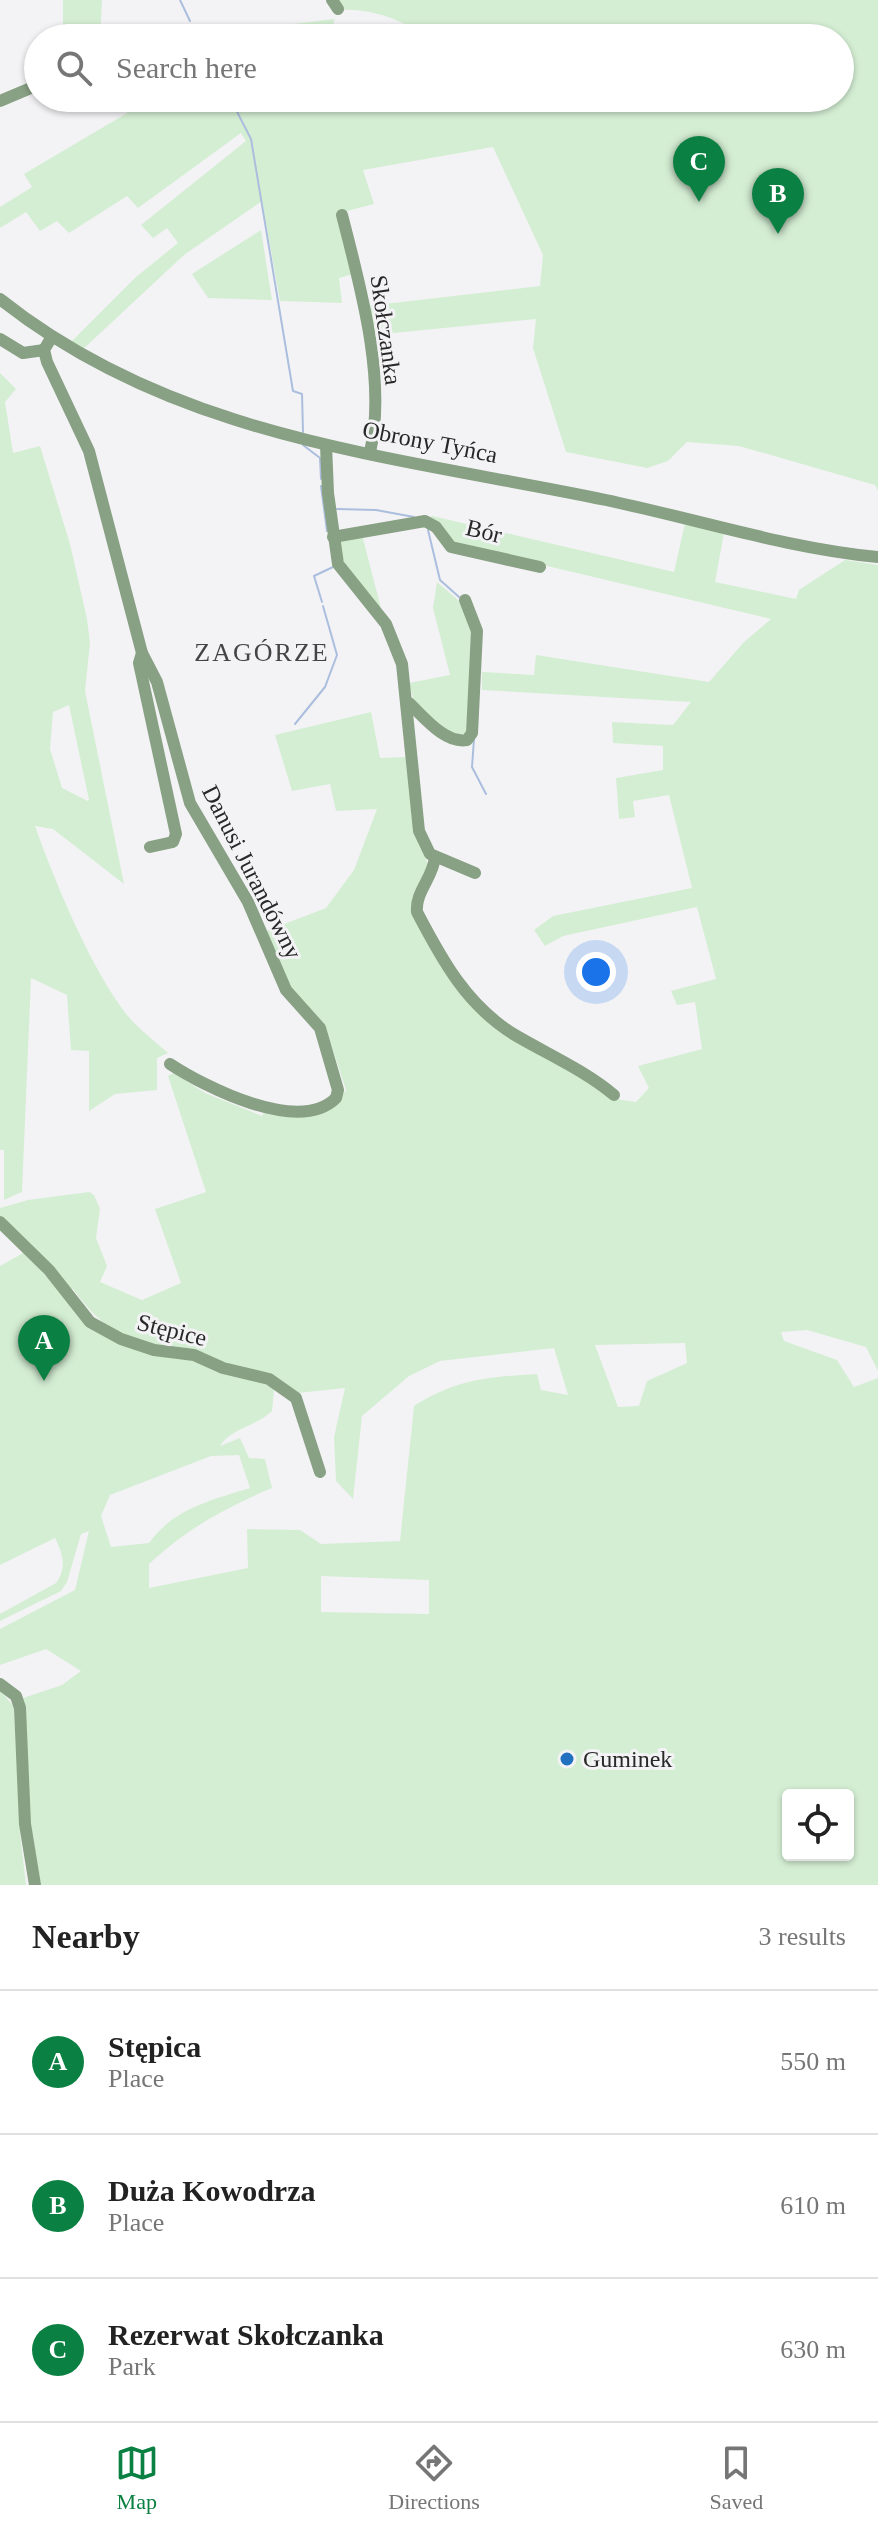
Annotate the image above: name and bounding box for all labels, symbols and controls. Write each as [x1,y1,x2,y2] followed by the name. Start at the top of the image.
[24,24,854,112] search box
[52,46,96,90] icon: search
[116,51,257,84] text: Search here
[673,136,725,202] pin: C
[752,168,804,234] pin: B
[365,273,407,387] street label: Skołczanka
[360,416,500,468] street label: Obrony Tyńca
[463,514,505,548] street label: Bór
[194,638,330,667] district label: ZAGÓRZE
[197,781,307,963] street label: Danusi Jurandówny
[576,952,616,992] your location
[135,1309,209,1351] street label: Stępice
[18,1315,70,1381] pin: A
[583,1746,672,1772] place label: Guminek
[558,1750,576,1768] marker: Guminek
[782,1789,854,1861] map controls
[782,1789,854,1861] button: locate
[32,1918,140,1955] text: Nearby
[759,1922,846,1951] text: 3 results
[108,2030,201,2063] text: Stępica
[49,2047,67,2076] text: A
[780,2047,846,2076] text: 550 m
[108,2064,164,2093] text: Place
[108,2174,315,2207] text: Duża Kowodrza
[49,2191,67,2220] text: B
[780,2191,846,2220] text: 610 m
[108,2208,164,2237] text: Place
[108,2318,384,2351] text: Rezerwat Skołczanka
[49,2335,67,2364] text: C
[780,2335,846,2364] text: 630 m
[108,2352,156,2381] text: Park
[115,2441,159,2515] tab: Map
[388,2441,480,2515] tab: Directions
[709,2441,763,2515] tab: Saved

